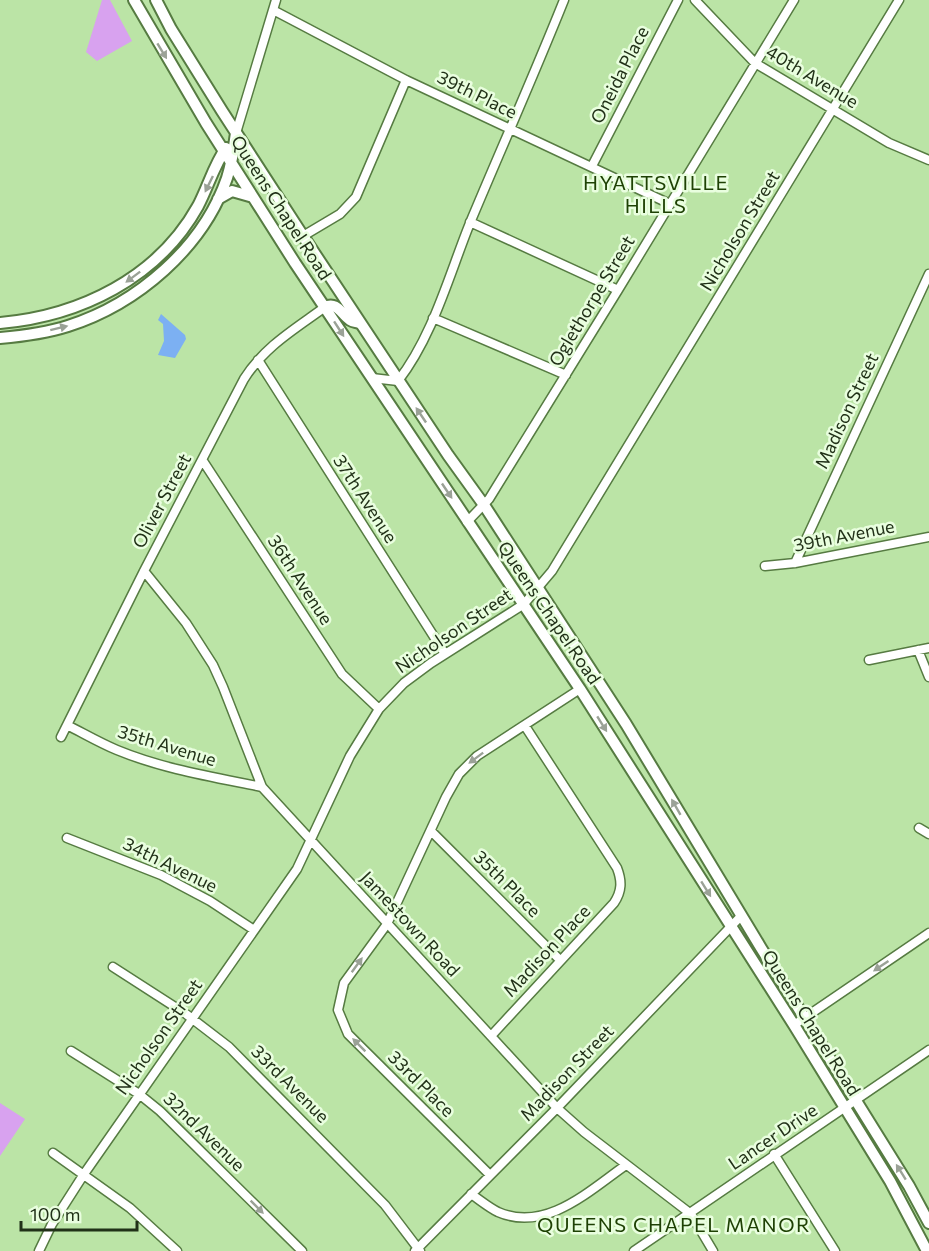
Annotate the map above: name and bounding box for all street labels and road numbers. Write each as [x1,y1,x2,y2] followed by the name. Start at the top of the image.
[585,22,653,127] street label: Oneida Place
[762,40,863,112] street label: 40th Avenue
[434,65,521,123] street label: 39th Place
[227,131,337,284] street label: Queens Chapel Road
[695,166,784,295] street label: Nicholson Street
[543,231,639,370] street label: Oglethorpe Street
[810,349,882,472] street label: Madison Street
[127,450,195,552] street label: Oliver Street
[329,450,403,547] street label: 37th Avenue
[791,514,896,556] street label: 39th Avenue
[264,531,338,628] street label: 36th Avenue
[494,537,606,688] street label: Queens Chapel Road
[391,583,516,677] street label: Nicholson Street
[115,720,219,770] street label: 35th Avenue
[120,832,221,896] street label: 34th Avenue
[470,845,546,921] street label: 35th Place
[356,866,465,981] street label: Jamestown Road
[498,900,595,1001] street label: Madison Place
[758,945,866,1100] street label: Queens Chapel Road
[110,974,206,1099] street label: Nicholson Street
[515,1020,618,1125] street label: Madison Street
[247,1040,334,1127] street label: 33rd Avenue
[384,1046,459,1121] street label: 33rd Place
[160,1087,250,1175] street label: 32nd Avenue
[724,1098,821,1174] street label: Lancer Drive

